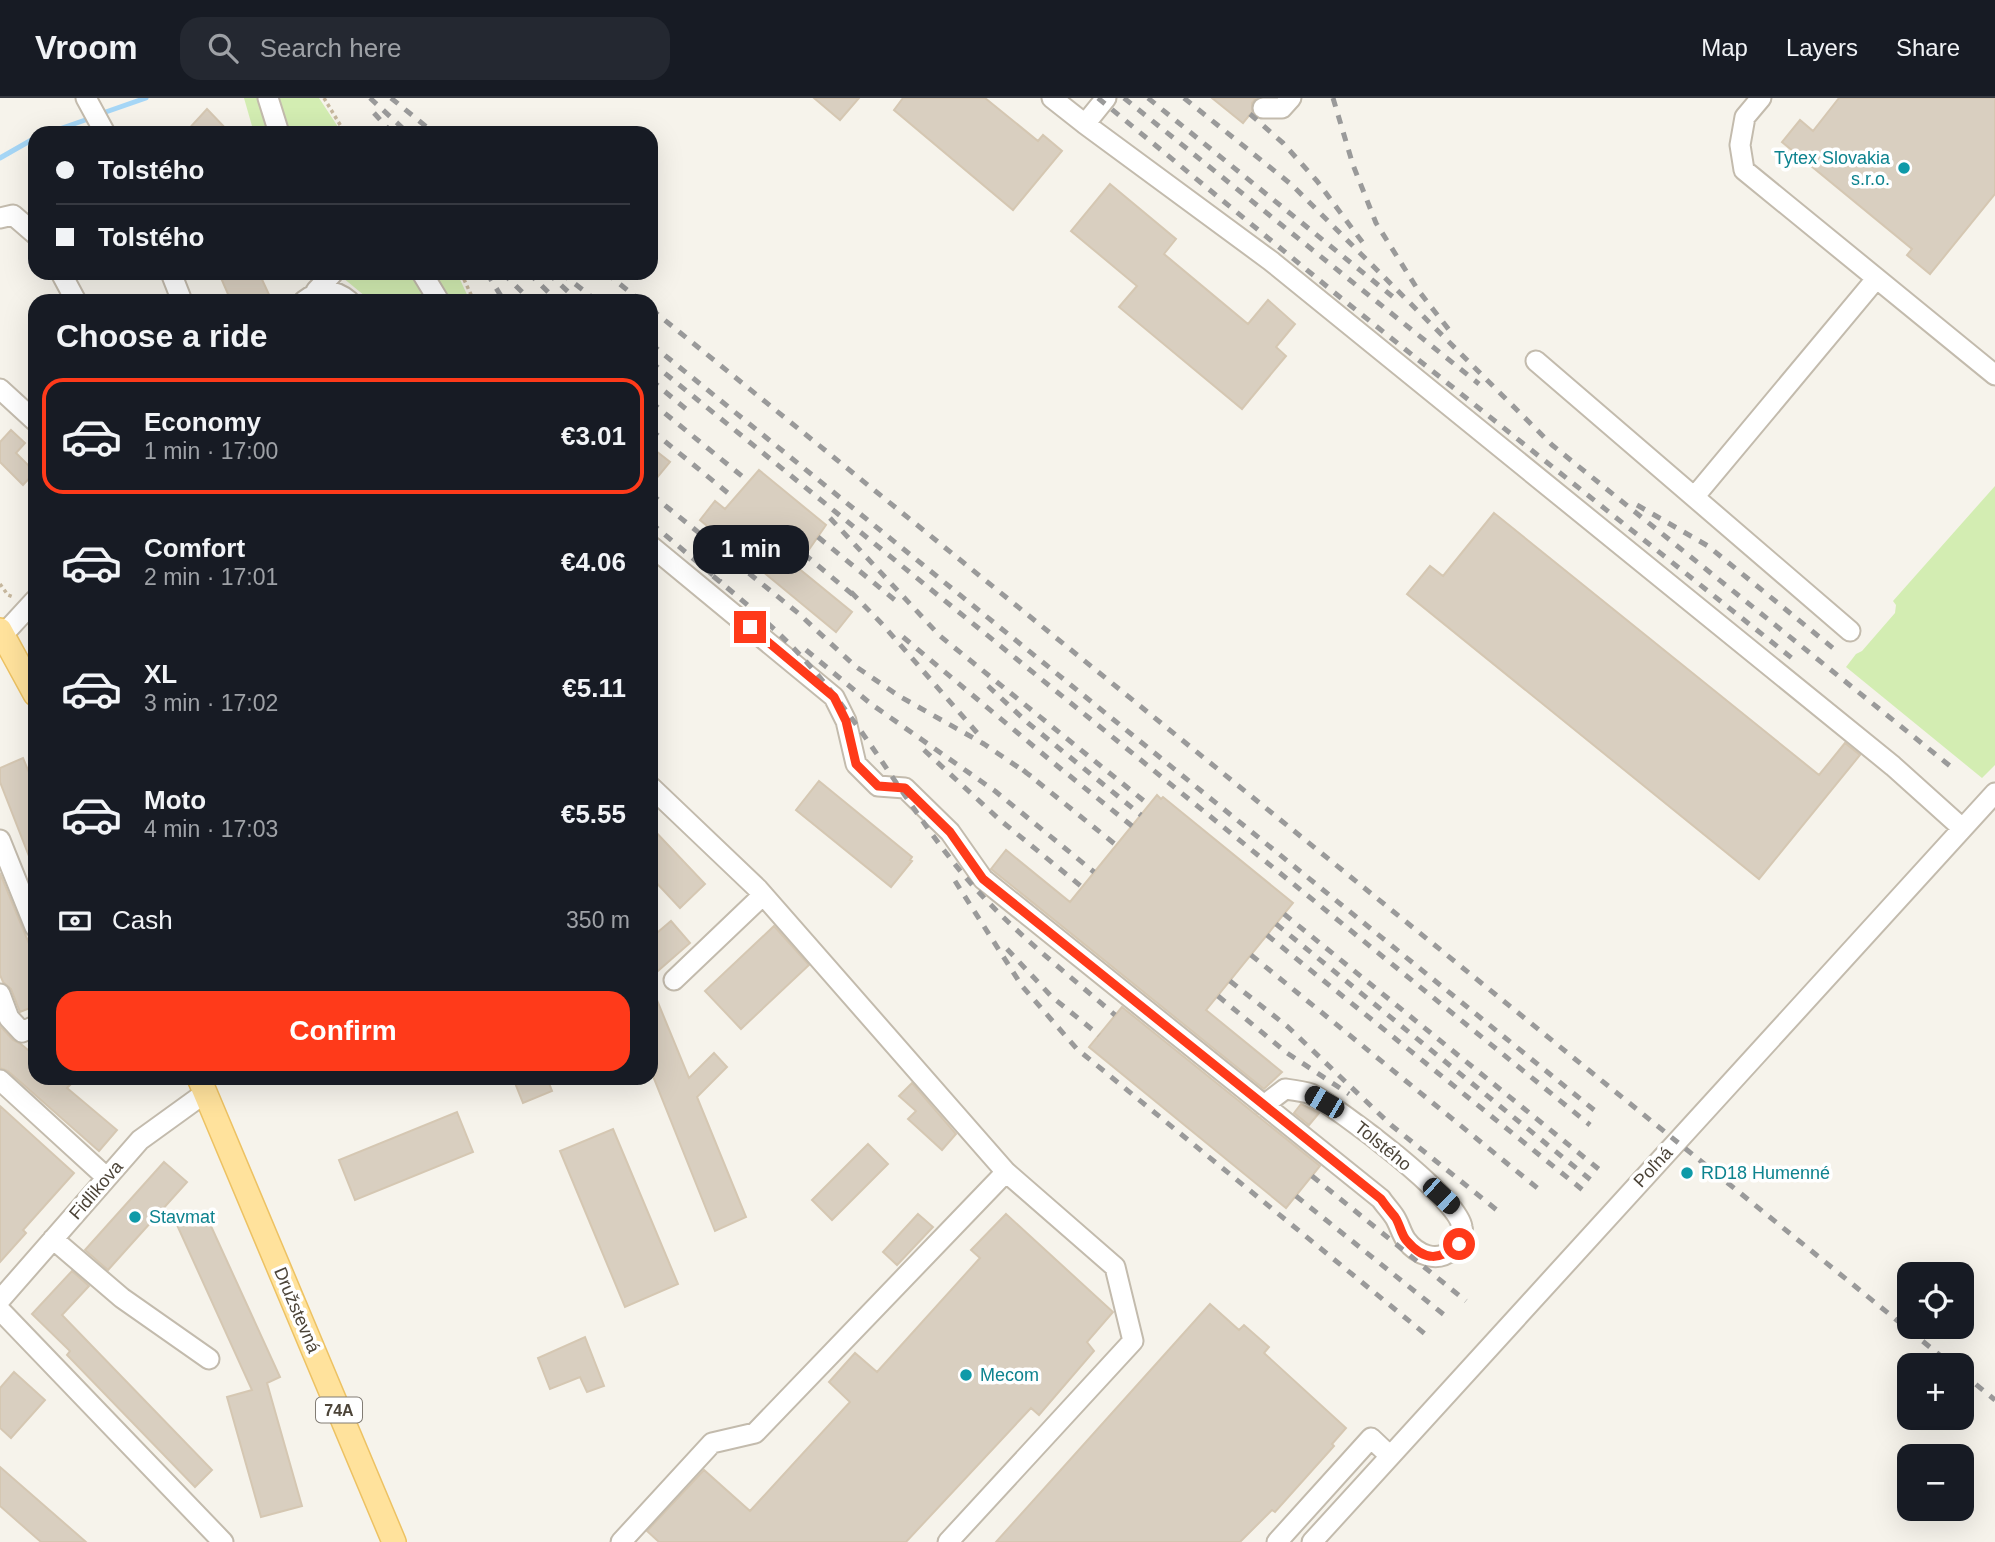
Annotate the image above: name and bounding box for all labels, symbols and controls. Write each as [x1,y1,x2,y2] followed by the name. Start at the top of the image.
[180,17,670,80] search box
[35,29,138,66] text: Vroom
[204,29,242,67] icon: search
[260,33,401,63] text: Search here
[1701,34,1748,61] text: Map
[1786,34,1858,61] text: Layers
[1896,34,1960,61] text: Share
[1774,148,1891,189] place label: Tytex Slovakia s.r.o.
[98,155,204,185] text: Tolstého
[1896,160,1912,176] marker: Tytex Slovakia s.r.o.
[98,222,204,252] text: Tolstého
[56,318,268,354] text: Choose a ride
[60,405,123,468] icon: car
[144,407,261,437] text: Economy
[561,421,626,451] text: €3.01
[144,438,278,464] text: 1 min · 17:00
[692,526,808,574] callout: 1 min
[60,531,123,594] icon: car
[144,533,245,563] text: Comfort
[721,536,781,562] text: 1 min
[561,547,626,577] text: €4.06
[144,564,278,590] text: 2 min · 17:01
[734,611,766,643] route end
[60,657,123,720] icon: car
[144,659,177,689] text: XL
[562,673,626,703] text: €5.11
[144,690,278,716] text: 3 min · 17:02
[60,783,123,846] icon: car
[144,785,206,815] text: Moto
[561,799,626,829] text: €5.55
[144,816,278,842] text: 4 min · 17:03
[56,902,94,940] icon: cash
[112,905,173,935] text: Cash
[566,907,630,933] text: 350 m
[56,991,630,1071] button: Confirm
[1301,1082,1348,1122] car
[1351,1117,1415,1175] street label: Tolstého
[1630,1142,1677,1191] street label: Poľná
[65,1156,127,1223] street label: Fidlikova
[1701,1163,1830,1183] place label: RD18 Humenné
[1679,1165,1695,1181] marker: RD18 Humenné
[1419,1174,1464,1218] car
[149,1207,215,1227] place label: Stavmat
[127,1209,143,1225] marker: Stavmat
[1443,1228,1475,1260] route start
[1897,1262,1974,1521] map controls
[1897,1262,1974,1339] button: locate
[270,1264,324,1357] street label: Družstevná
[1897,1353,1974,1430] button: +
[980,1365,1039,1385] place label: Mecom
[958,1367,974,1383] marker: Mecom
[316,1398,362,1422] road number: 74A
[1897,1444,1974,1521] button: −

